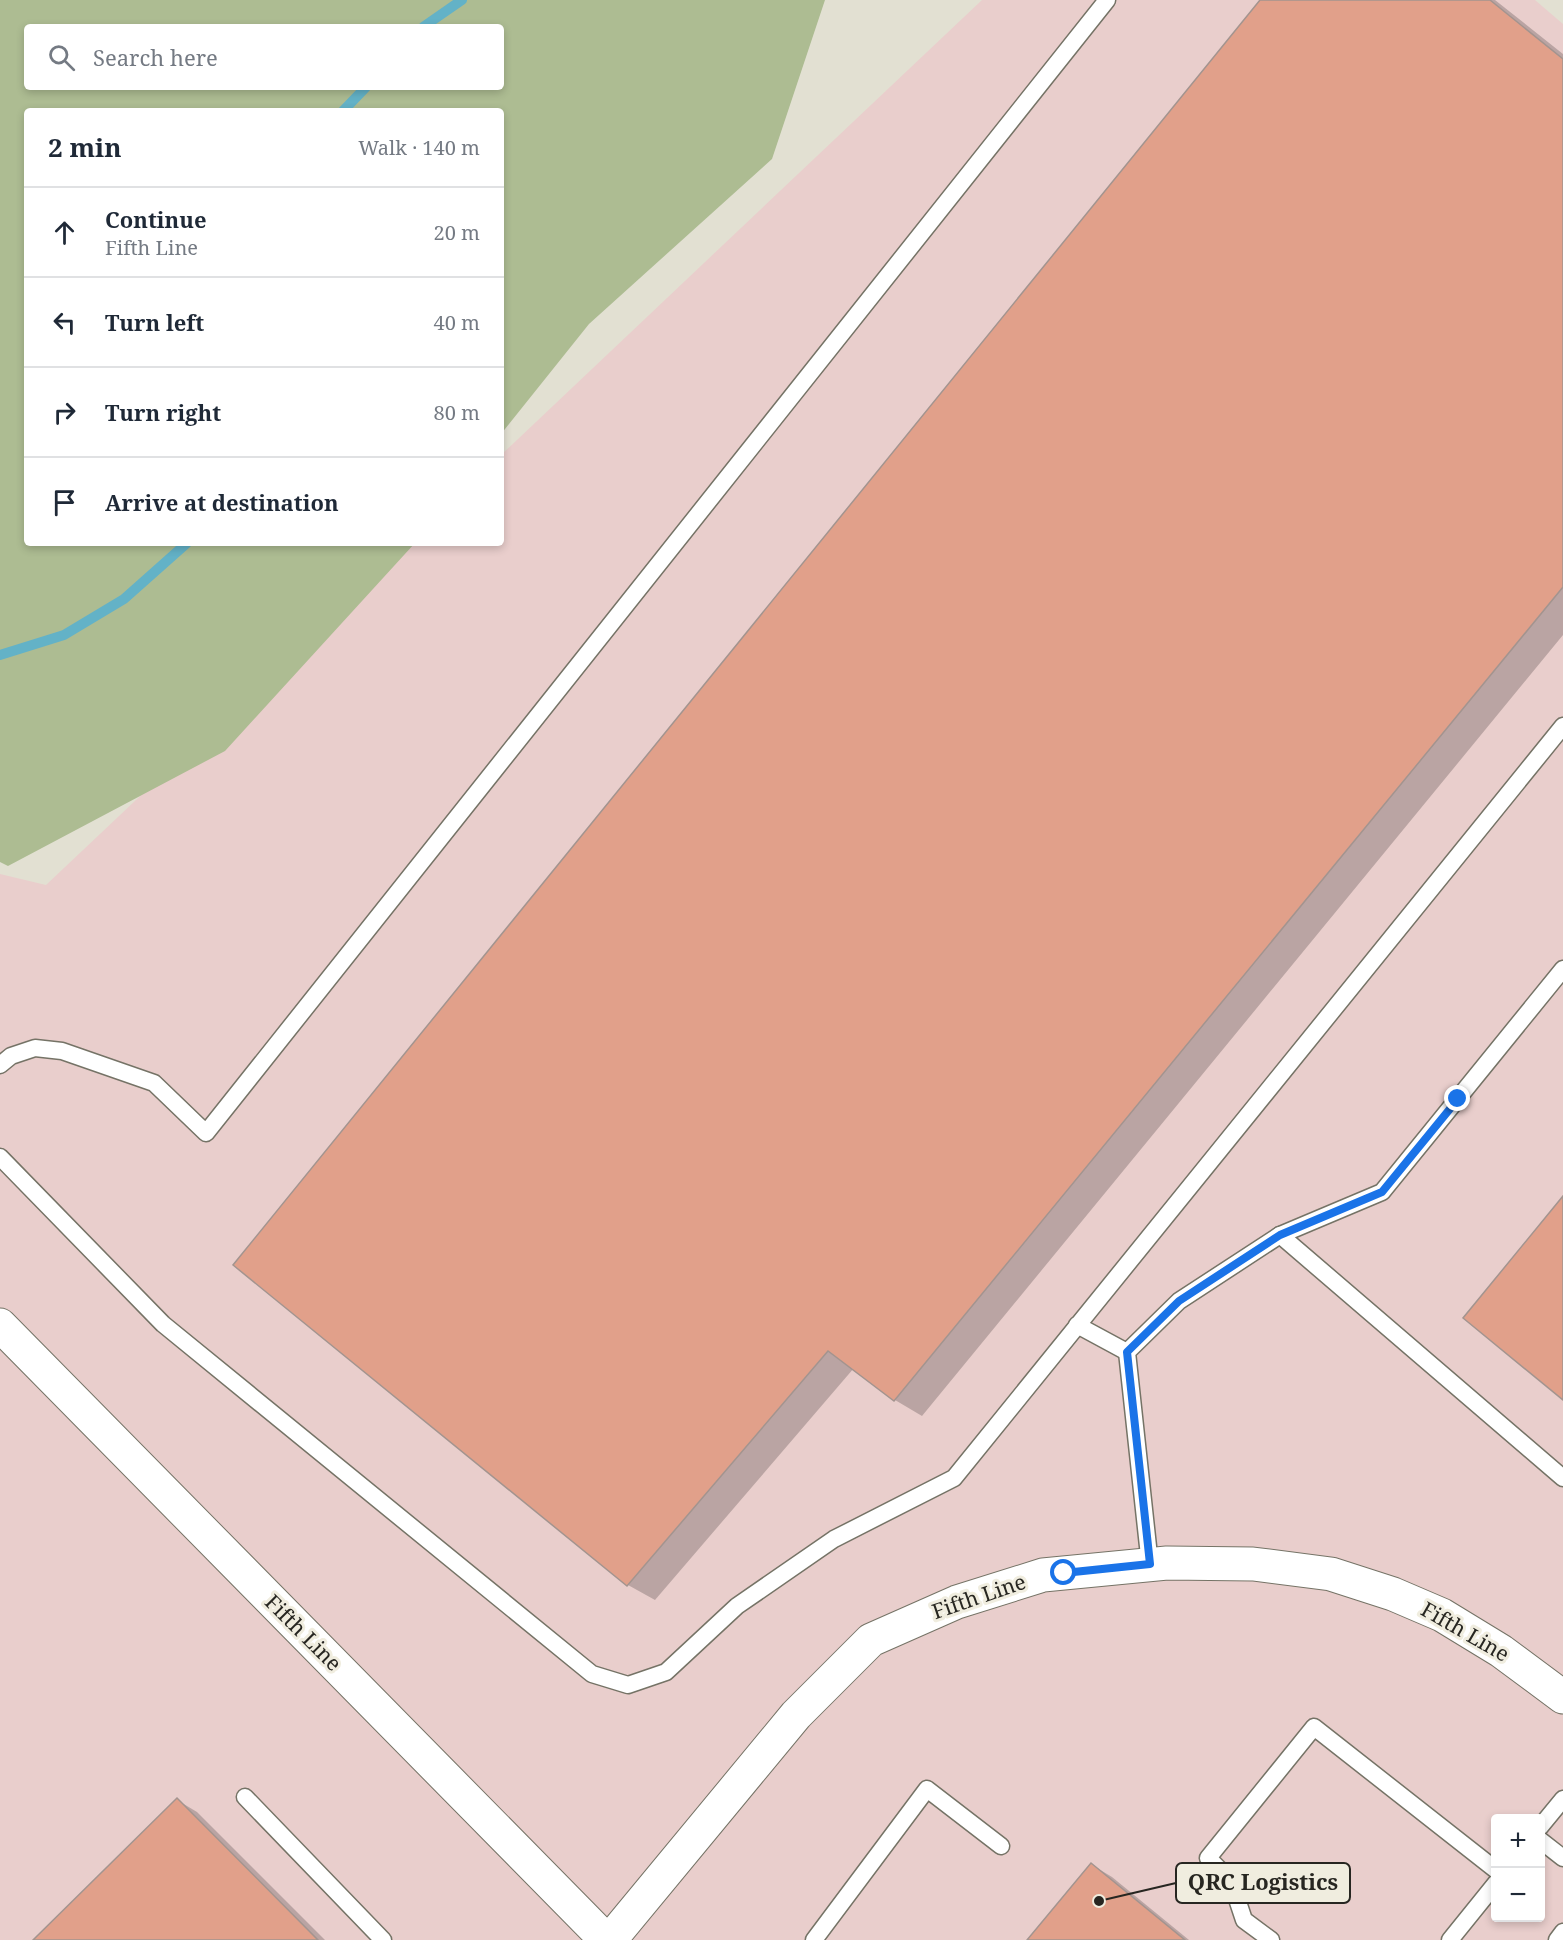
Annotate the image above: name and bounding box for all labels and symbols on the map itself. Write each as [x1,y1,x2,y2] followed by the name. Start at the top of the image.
[1444,1085,1470,1111] route end
[1050,1559,1076,1585] route start
[928,1567,1029,1625] street label: Fifth Line
[259,1588,348,1677] street label: Fifth Line
[1416,1595,1515,1668] street label: Fifth Line
[1176,1863,1350,1903] callout: QRC Logistics
[1188,1866,1338,1896] text: QRC Logistics

